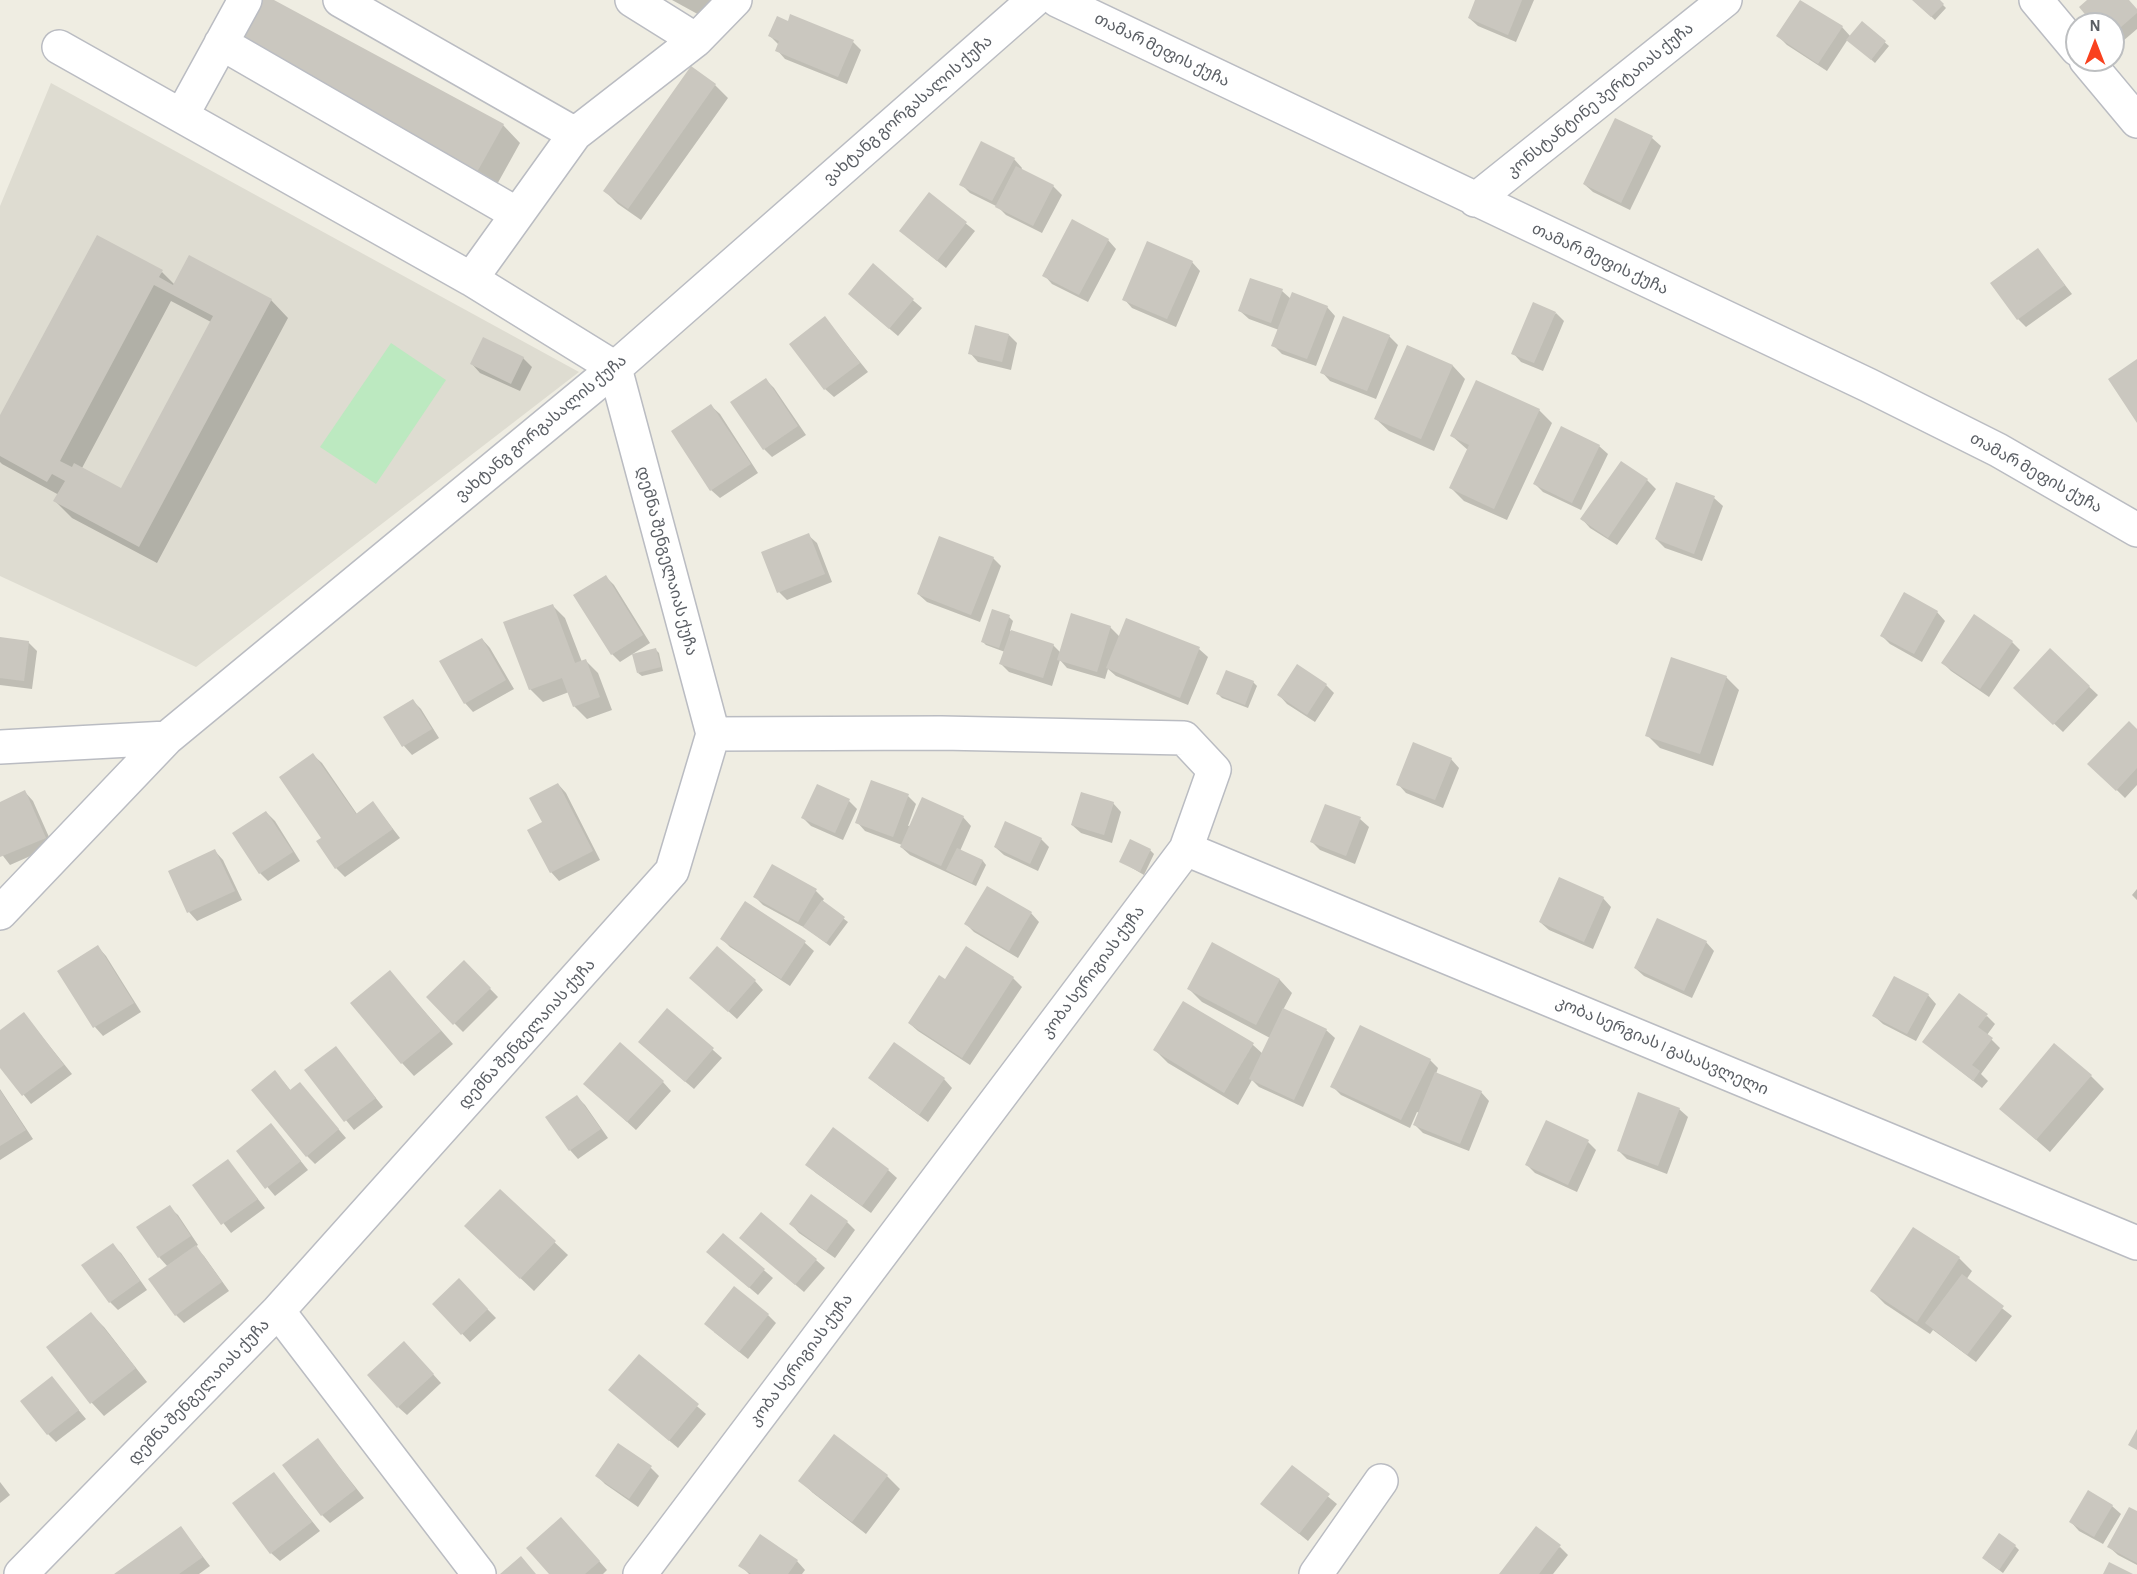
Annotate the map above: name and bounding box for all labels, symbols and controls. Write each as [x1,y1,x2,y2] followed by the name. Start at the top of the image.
[1091,9,1233,91] street label: თამარ მეფის ქუჩა
[2065,12,2125,72] north arrow
[2089,18,2101,34] text: N
[1503,19,1697,181] street label: კონსტანტინე პერტაიას ქუჩა
[820,31,996,189] street label: ვახტანგ გორგასალის ქუჩა
[1529,219,1671,299] street label: თამარ მეფის ქუჩა
[451,351,631,505] street label: ვახტანგ გორგასალის ქუჩა
[1967,429,2105,517] street label: თამარ მეფის ქუჩა
[632,464,702,658] street label: დემნა შენგელაიას ქუჩა
[1037,902,1149,1042] street label: კობა სერიგიას ქუჩა
[455,955,599,1113] street label: დემნა შენგელაიას ქუჩა
[1553,992,1771,1100] street label: კობა სერგიას I გასასვლელი
[745,1290,857,1430] street label: კობა სერიგიას ქუჩა
[124,1315,274,1469] street label: დემნა შენგელაიას ქუჩა

